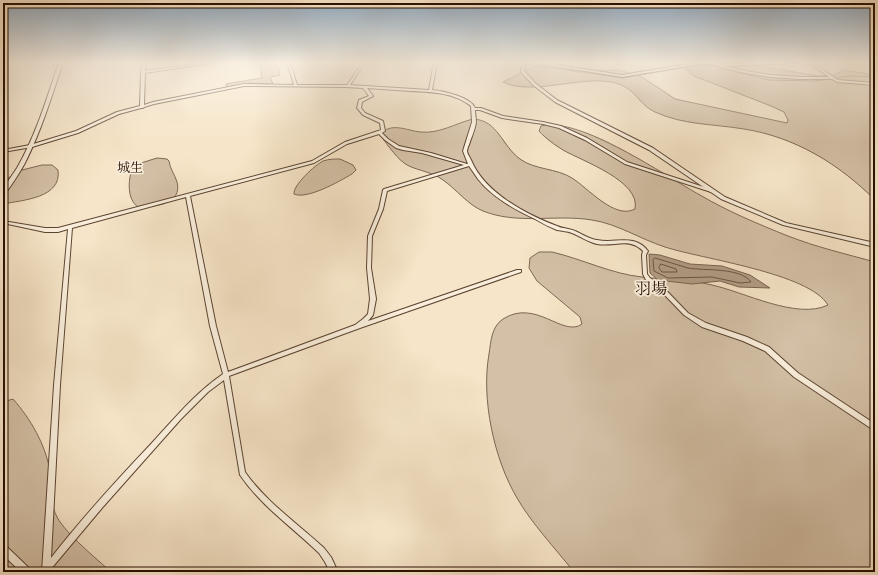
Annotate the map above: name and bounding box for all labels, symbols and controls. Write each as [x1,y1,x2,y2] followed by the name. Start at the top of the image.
[117,160,143,178] district label: 城生
[635,279,667,302] district label: 羽場

